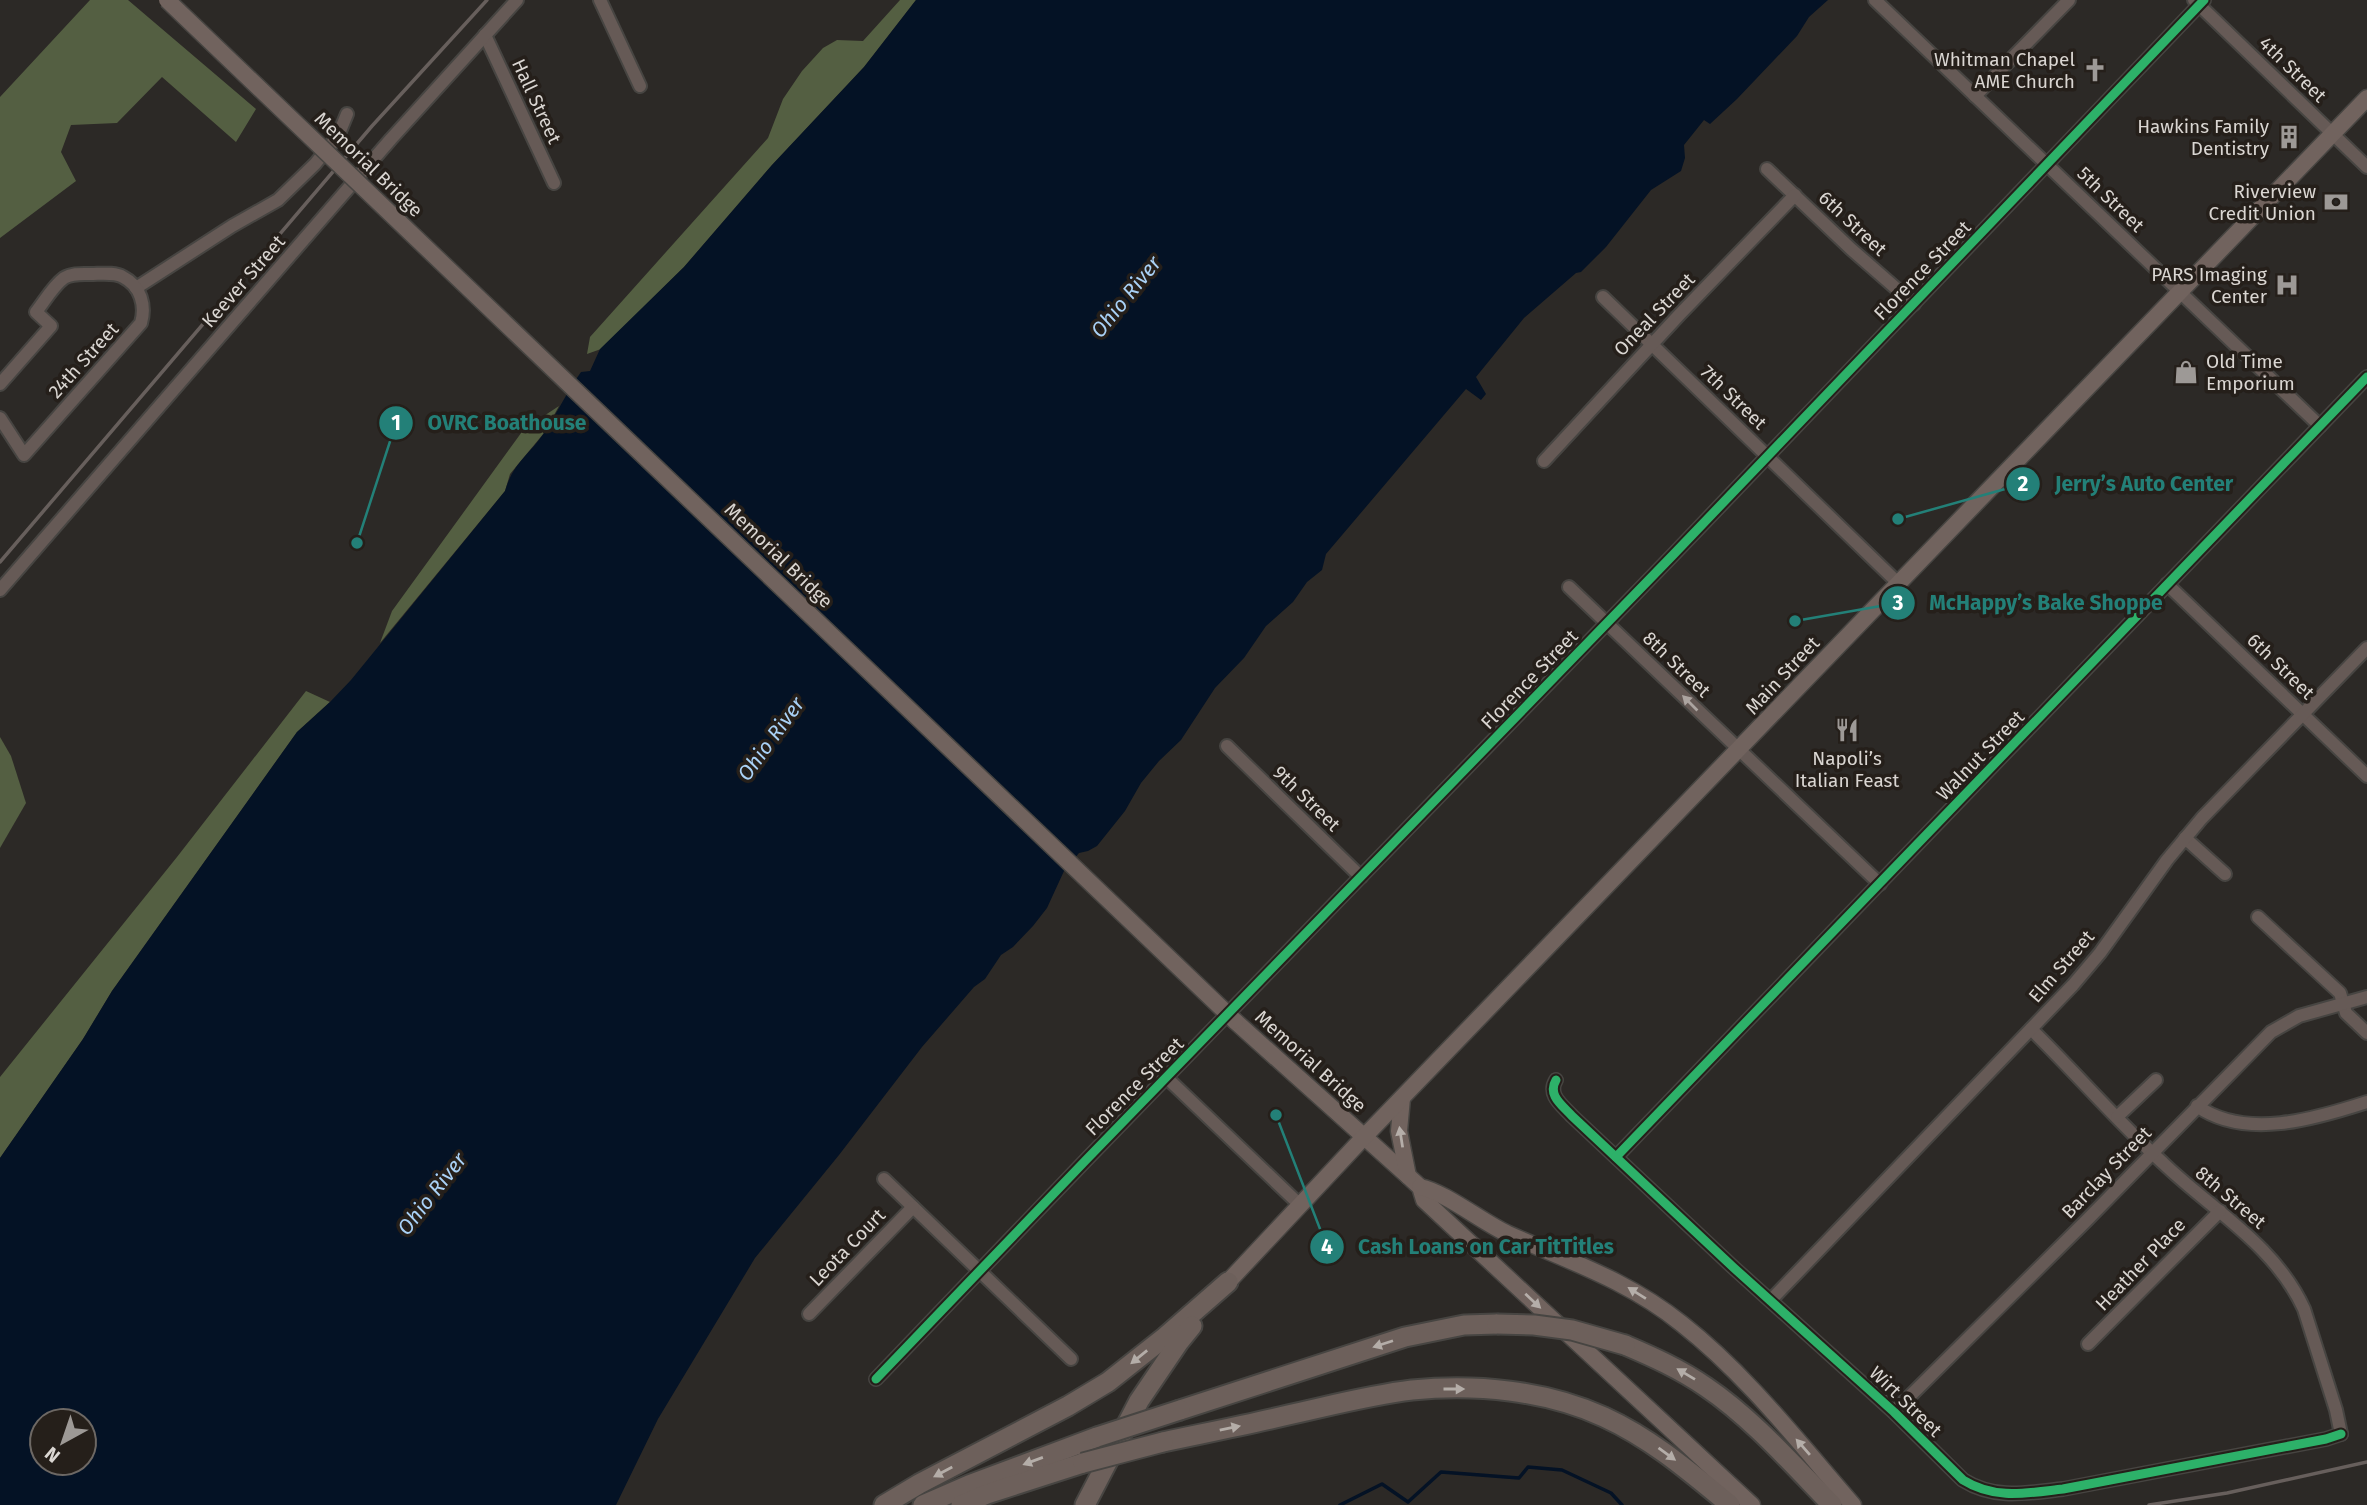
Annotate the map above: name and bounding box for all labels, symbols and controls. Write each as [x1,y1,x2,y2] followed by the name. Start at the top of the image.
[2254,32,2331,107] street label: 4th Street
[1934,48,2075,93] place label: Whitman Chapel AME Church
[507,55,566,147] street label: Hall Street
[2081,56,2109,84] church icon: Whitman Chapel AME Church
[310,107,428,222] street label: Memorial Bridge
[2137,115,2270,160] place label: Hawkins Family Dentistry
[2275,123,2303,151] building icon: Hawkins Family Dentistry
[2072,162,2149,237] street label: 5th Street
[2209,180,2316,225] place label: Riverview Credit Union
[1814,186,1892,261] street label: 6th Street
[2322,188,2350,216] bank icon: Riverview Credit Union
[1869,216,1976,325] street label: Florence Street
[197,230,290,332] street label: Keever Street
[1085,250,1167,343] water label: Ohio River
[2151,263,2268,308] place label: PARS Imaging Center
[1609,268,1700,361] street label: Oneal Street
[2273,271,2301,299] hospital icon: PARS Imaging Center
[44,318,123,403] street label: 24th Street
[2206,350,2295,395] place label: Old Time Emporium
[2172,358,2200,386] shop icon: Old Time Emporium
[1696,360,1772,435] street label: 7th Street
[378,402,600,444] callout: OVRC Boathouse
[391,410,401,436] text: 1
[428,410,587,436] text: OVRC Boathouse
[2006,463,2247,505] callout: Jerry’s Auto Center
[2018,471,2029,497] text: 2
[2054,471,2234,497] text: Jerry’s Auto Center
[720,498,838,613] street label: Memorial Bridge
[1881,582,2177,624] callout: McHappy’s Bake Shoppe
[1892,590,1904,616] text: 3
[1929,590,2163,616] text: McHappy’s Bake Shoppe
[1476,625,1583,734] street label: Florence Street
[1638,627,1715,702] street label: 8th Street
[2242,629,2319,704] street label: 6th Street
[1740,631,1824,719] street label: Main Street
[732,691,811,786] water label: Ohio River
[1682,694,1699,711] one-way arrow
[1932,705,2029,805] street label: Walnut Street
[1833,716,1861,744] restaurant icon: Napoli’s Italian Feast
[1795,747,1899,792] place label: Napoli’s Italian Feast
[1268,761,1345,836] street label: 9th Street
[2024,925,2099,1007] street label: Elm Street
[1250,1005,1371,1117] street label: Memorial Bridge
[1080,1032,1188,1140] street label: Florence Street
[2057,1121,2156,1223] street label: Barclay Street
[1395,1126,1406,1148] one-way arrow
[392,1147,473,1240] water label: Ohio River
[2191,1161,2271,1234] street label: 8th Street
[805,1204,890,1291] street label: Leota Court
[2090,1213,2190,1315] street label: Heather Place
[1309,1226,1628,1268] callout: Cash Loans on Car TitTitles
[1321,1234,1333,1260] text: 4
[1358,1234,1614,1260] text: Cash Loans on Car TitTitles
[1627,1287,1646,1300] one-way arrow
[1524,1292,1541,1309] one-way arrow
[1372,1340,1393,1350] one-way arrow
[1130,1350,1148,1364] one-way arrow
[1865,1361,1947,1442] street label: Wirt Street
[1677,1368,1696,1381] one-way arrow
[1443,1383,1465,1395] one-way arrow
[28,1407,98,1477] north arrow
[1219,1422,1241,1433] one-way arrow
[1795,1438,1811,1456] one-way arrow
[40,1442,65,1468] text: N
[1658,1446,1676,1460] one-way arrow
[1022,1455,1043,1466] one-way arrow
[933,1466,953,1477] one-way arrow

